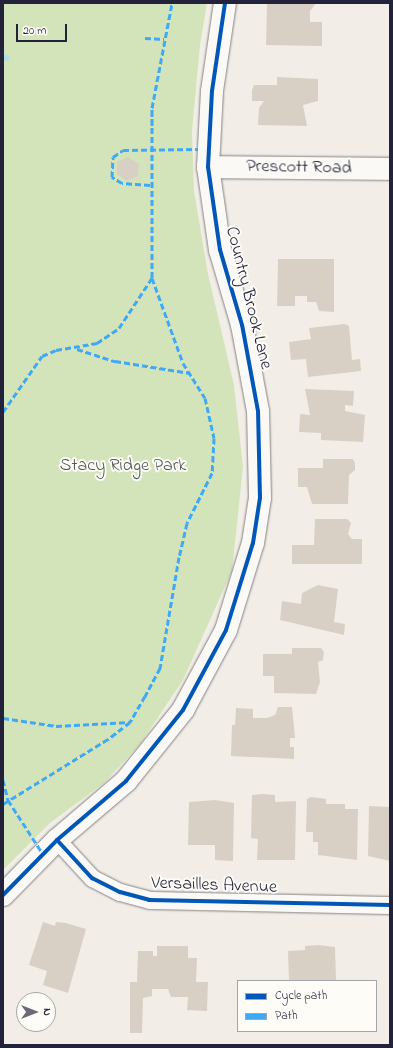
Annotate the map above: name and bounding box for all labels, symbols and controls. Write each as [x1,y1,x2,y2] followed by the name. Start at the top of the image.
[18,16,69,42] scale bar
[23,22,46,40] text: 20 m
[246,156,352,180] street label: Prescott Road
[220,225,276,371] street label: Country Brook Lane
[60,455,186,477] park label: Stacy Ridge Park
[151,873,277,899] street label: Versailles Avenue
[237,980,377,1032] legend
[275,987,327,1005] text: Cycle path
[16,992,56,1032] north arrow
[275,1007,297,1025] text: Path
[39,1008,55,1016] text: N

